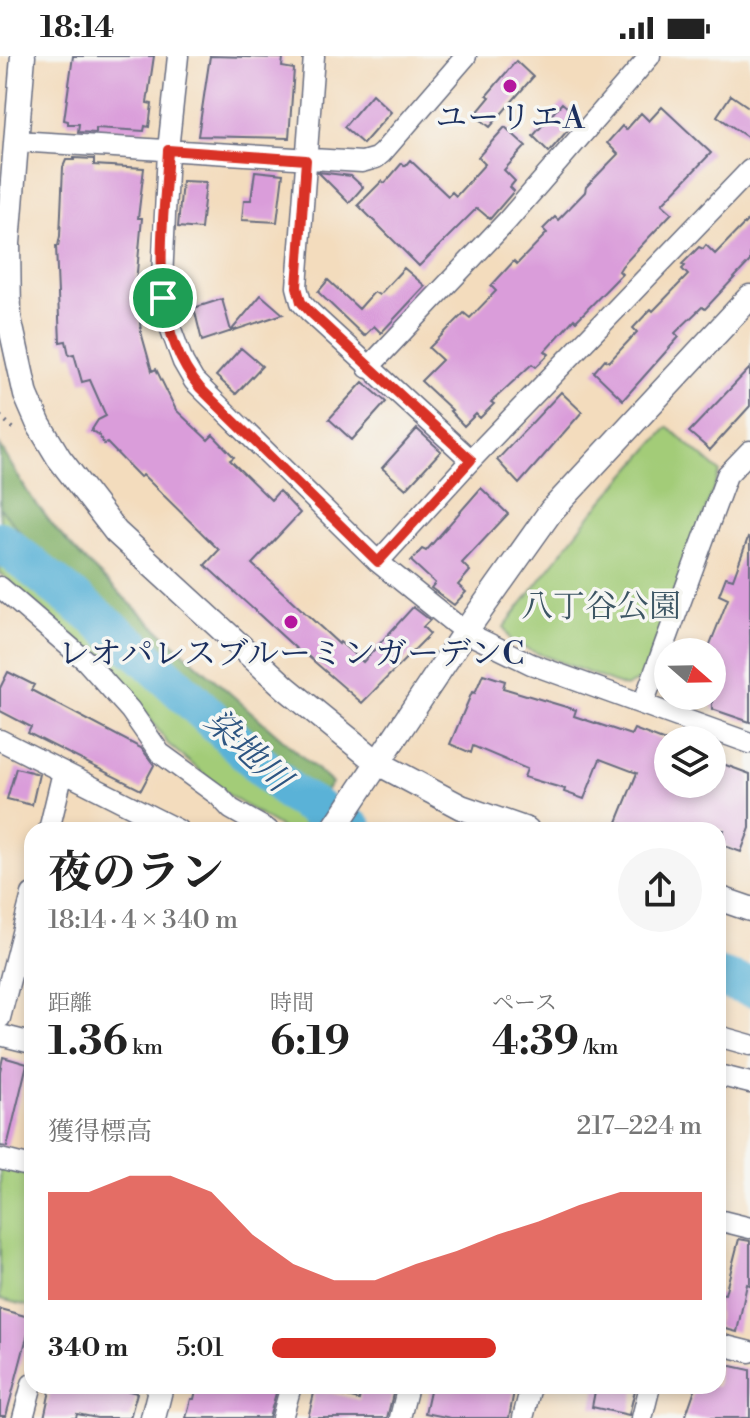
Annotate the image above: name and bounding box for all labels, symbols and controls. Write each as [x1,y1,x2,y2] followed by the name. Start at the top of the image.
[40,9,114,47] text: 18:14
[501,77,519,95] marker: ユーリエA
[435,98,586,138] place label: ユーリエA
[129,264,197,332] pin
[141,276,185,320] icon: arrive
[521,587,681,627] park label: 八丁谷公園
[282,613,300,631] marker: レオパレスブルーミンガーデンC
[58,634,524,674] place label: レオパレスブルーミンガーデンC
[654,638,726,710] north arrow
[654,638,726,798] map controls
[195,701,302,804] water label: 染地川
[654,726,726,798] button: layers
[48,846,224,901] text: 夜のラン
[618,848,702,932] button: share
[48,904,238,936] text: 18:14 · 4 × 340 m
[48,990,92,1017] text: 距離
[270,990,314,1017] text: 時間
[492,990,557,1017] text: ペース
[48,1017,128,1067] text: 1.36
[270,1017,350,1067] text: 6:19
[492,1017,579,1067] text: 4:39
[128,1034,163,1061] text: km
[579,1034,619,1061] text: /km
[576,1110,702,1142] text: 217–224 m
[48,1116,152,1148] text: 獲得標高
[48,1332,128,1364] text: 340 m
[176,1332,224,1364] text: 5:01

